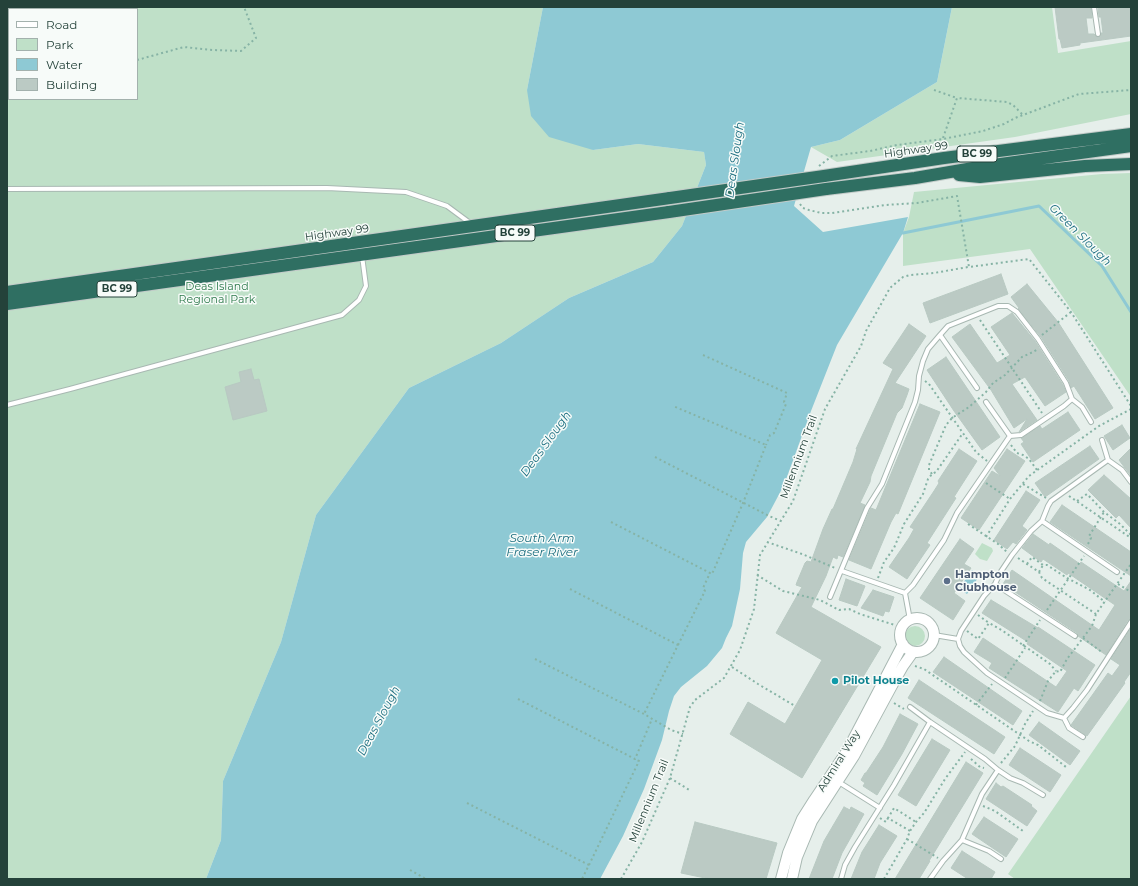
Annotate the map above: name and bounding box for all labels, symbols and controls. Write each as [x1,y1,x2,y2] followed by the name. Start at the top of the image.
[8,8,138,100] legend
[46,17,77,32] text: Road
[46,37,73,52] text: Park
[46,57,82,72] text: Water
[46,77,97,92] text: Building
[723,121,747,199] water label: Deas Slough
[883,139,949,161] street label: Highway 99
[957,146,997,162] road number: BC 99
[1046,201,1114,269] water label: Green Slough
[304,222,370,244] street label: Highway 99
[495,225,535,241] road number: BC 99
[179,280,255,306] park label: Deas Island Regional Park
[97,281,137,297] road number: BC 99
[518,409,574,479] water label: Deas Slough
[778,413,820,501] street label: Millennium Trail
[506,531,578,559] water label: South Arm Fraser River
[955,568,1017,594] place label: Hampton Clubhouse
[942,576,952,586] marker: Hampton Clubhouse
[843,674,909,688] place label: Pilot House
[830,676,840,686] marker: Pilot House
[355,684,403,758] water label: Deas Slough
[815,728,863,794] street label: Admiral Way
[626,758,672,844] street label: Millennium Trail

